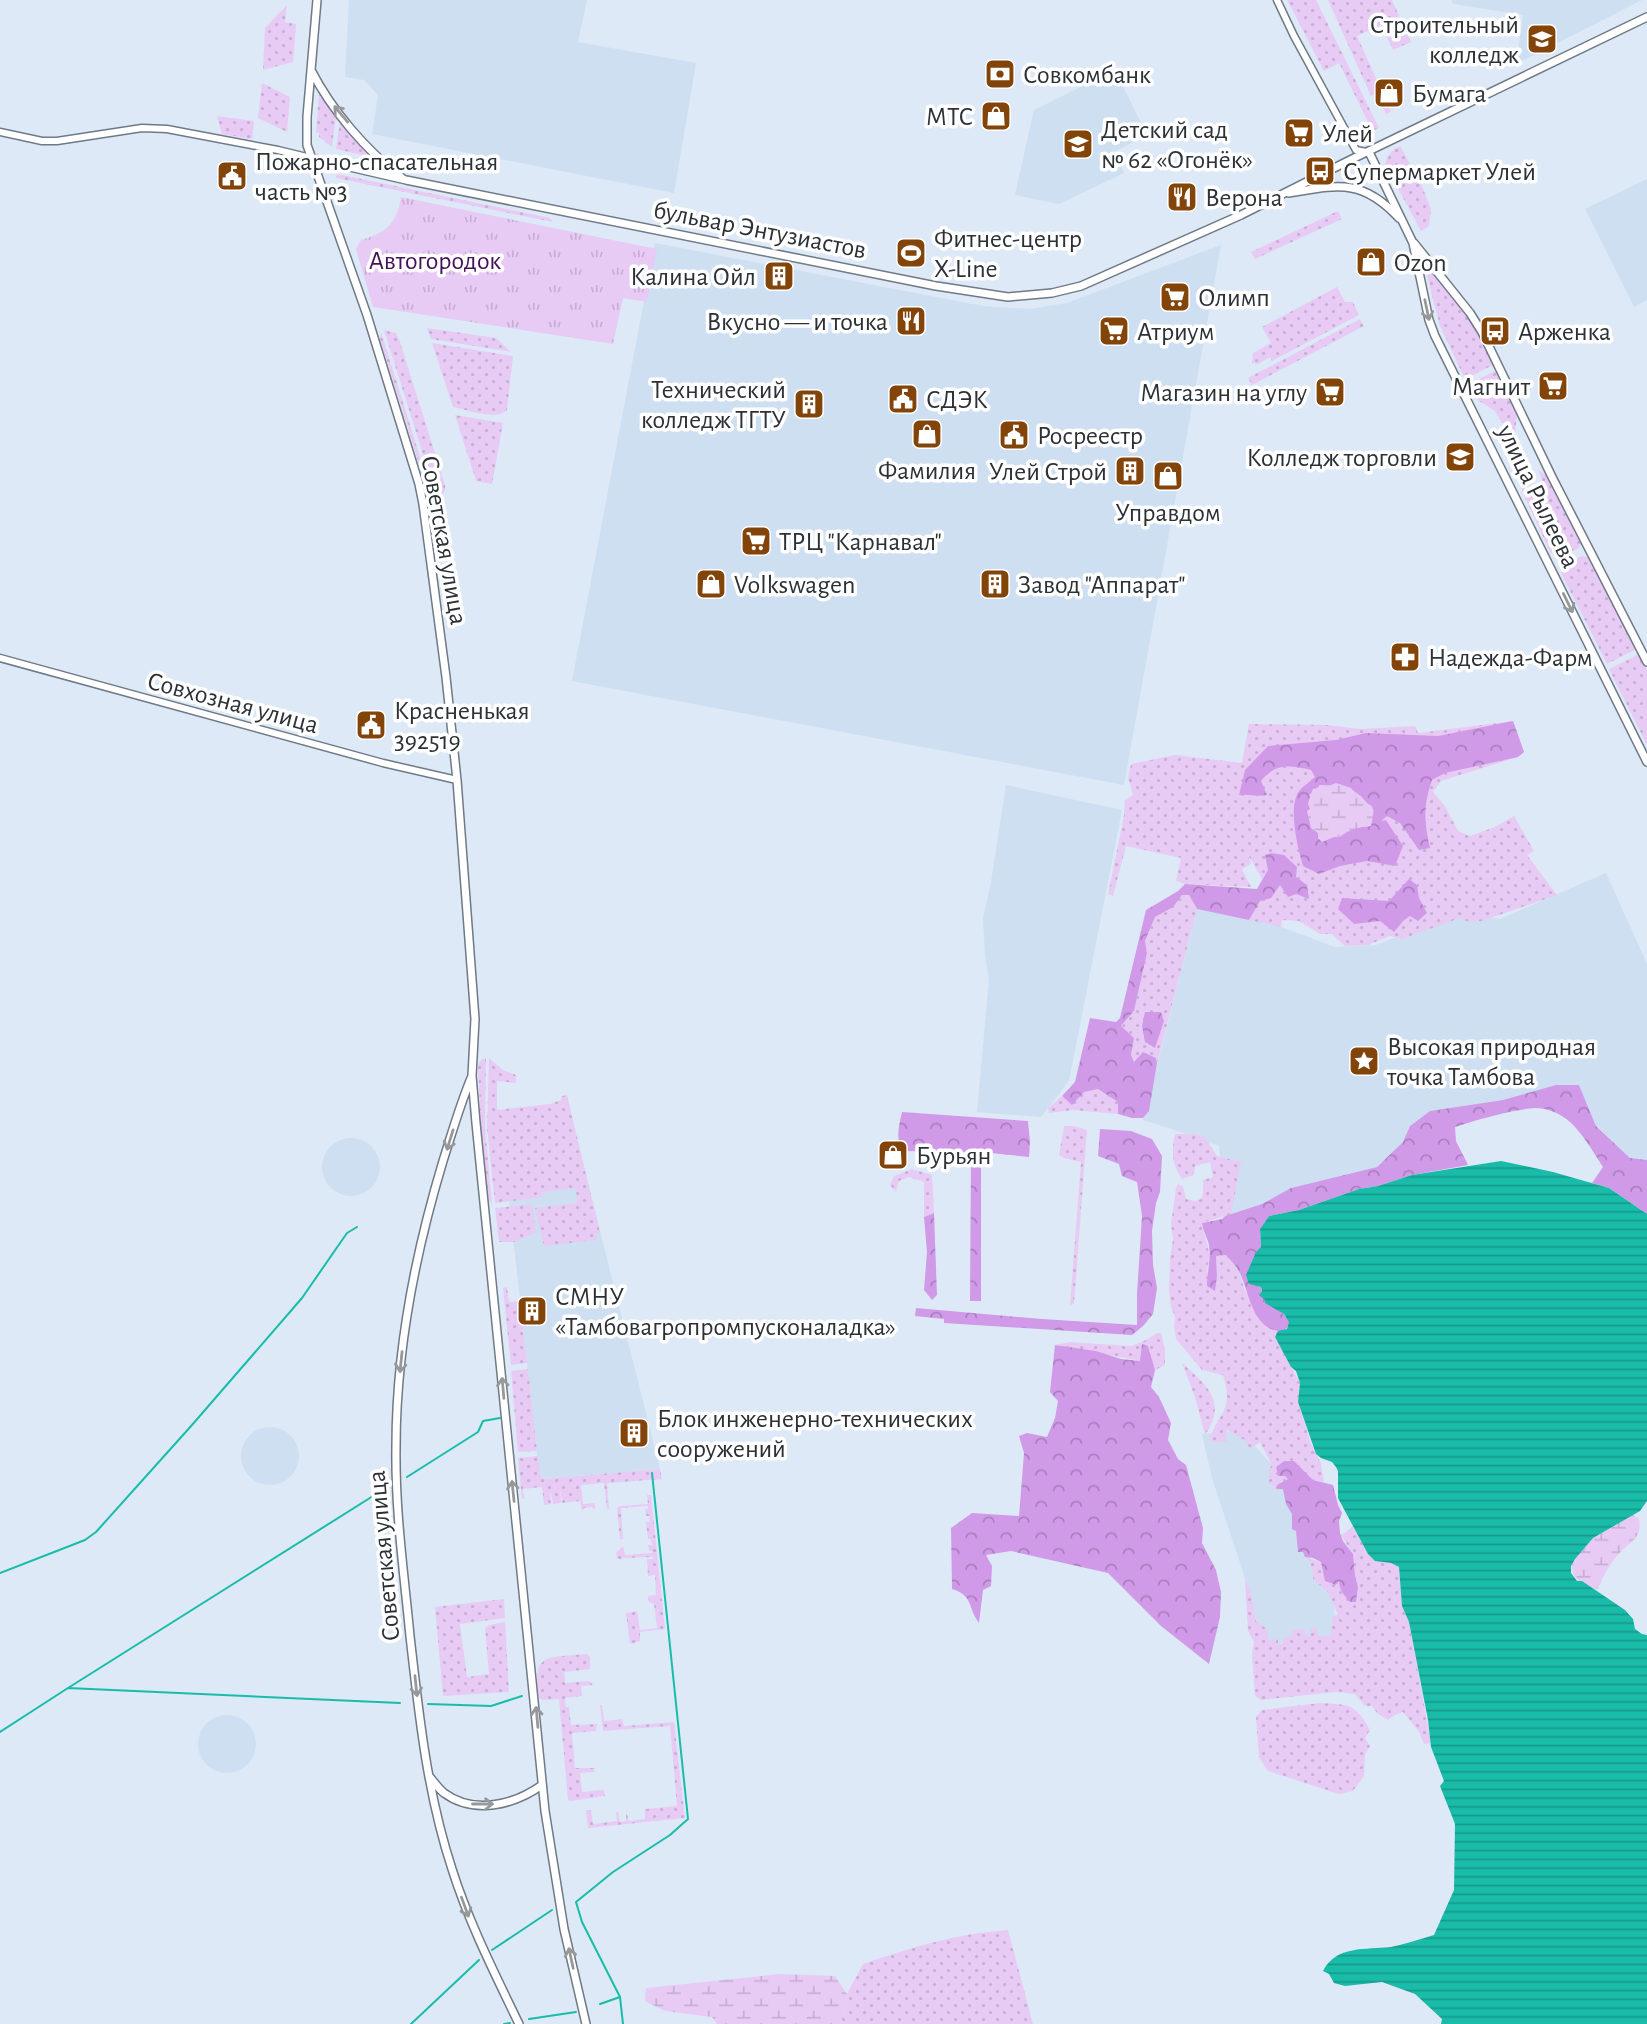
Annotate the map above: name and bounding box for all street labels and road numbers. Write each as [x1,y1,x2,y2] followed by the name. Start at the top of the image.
[651,197,868,263] street label: бульвар Энтузиастов
[1492,420,1584,572] street label: улица Рылеева
[416,454,472,627] street label: Советская улица
[144,668,321,738] street label: Совхозная улица
[364,1469,404,1642] street label: Советская улица

